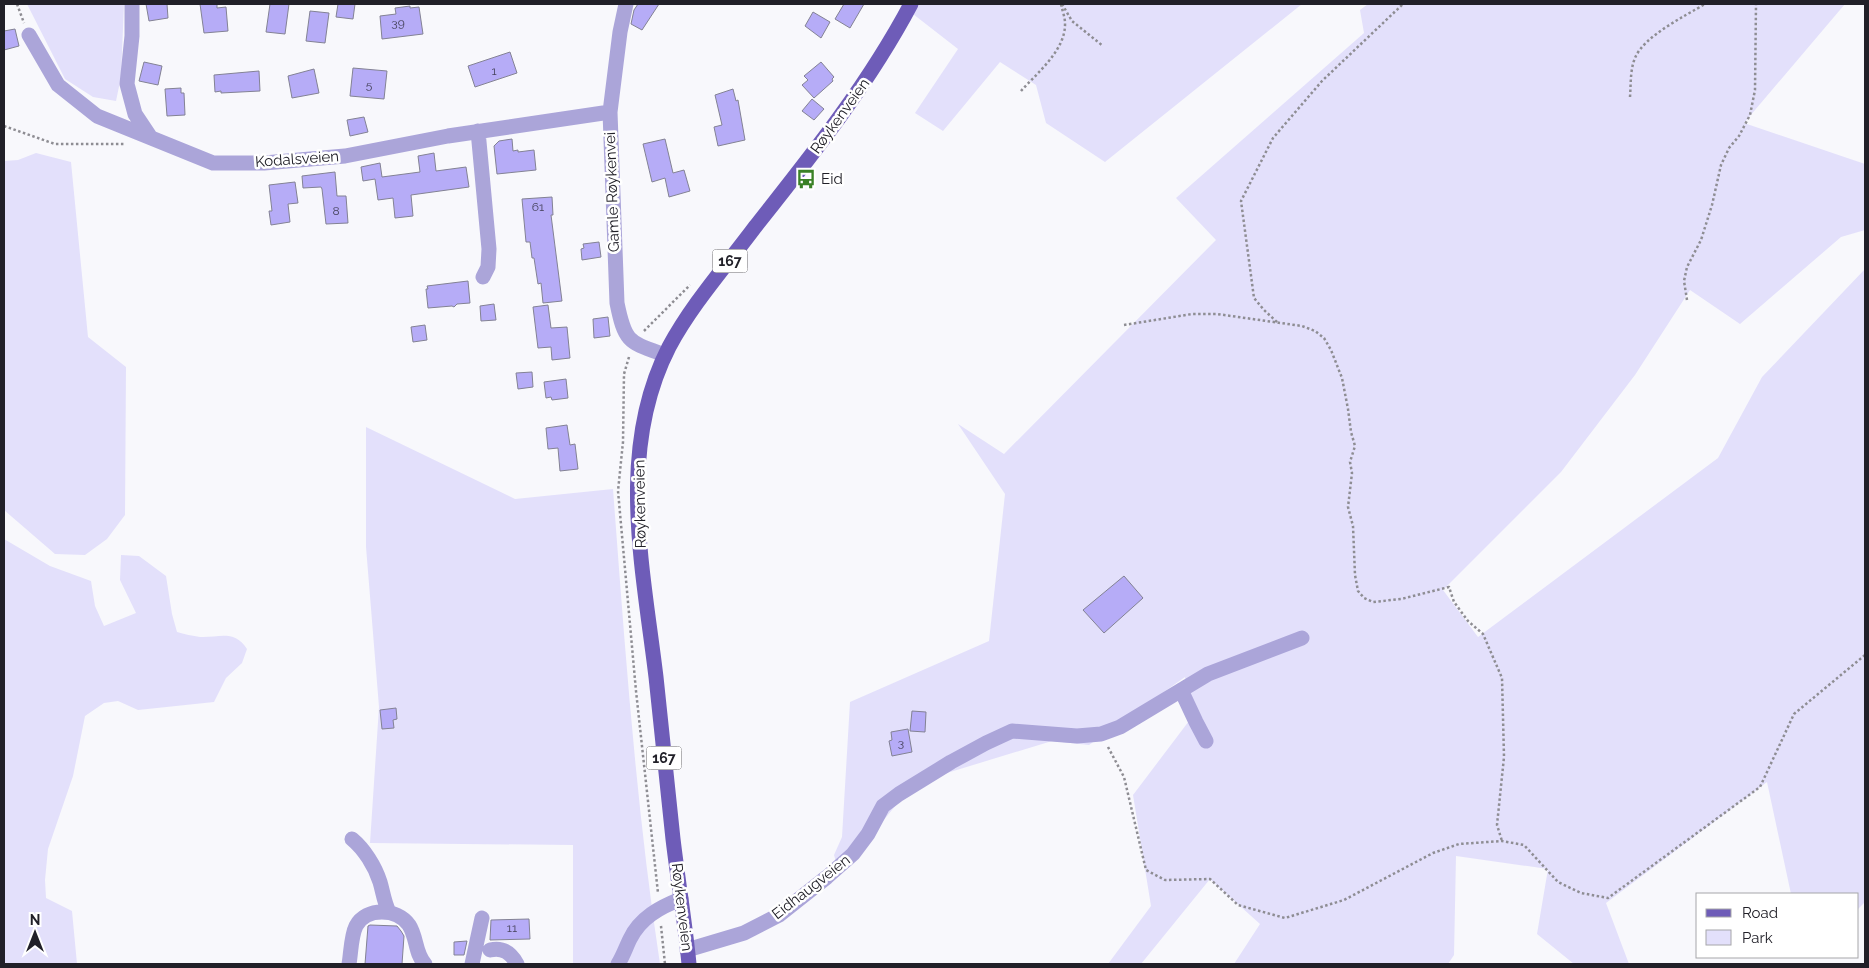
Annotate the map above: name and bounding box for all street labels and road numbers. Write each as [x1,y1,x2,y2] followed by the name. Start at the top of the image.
[807,75,873,157] street label: Røykenveien
[601,131,623,253] street label: Gamle Røykenvei
[254,147,340,171] street label: Kodalsveien
[712,250,748,272] road number: 167
[630,460,650,548] street label: Røykenveien
[646,746,682,770] road number: 167
[768,851,854,923] street label: Eidhaugveien
[668,862,696,952] street label: Røykenveien

